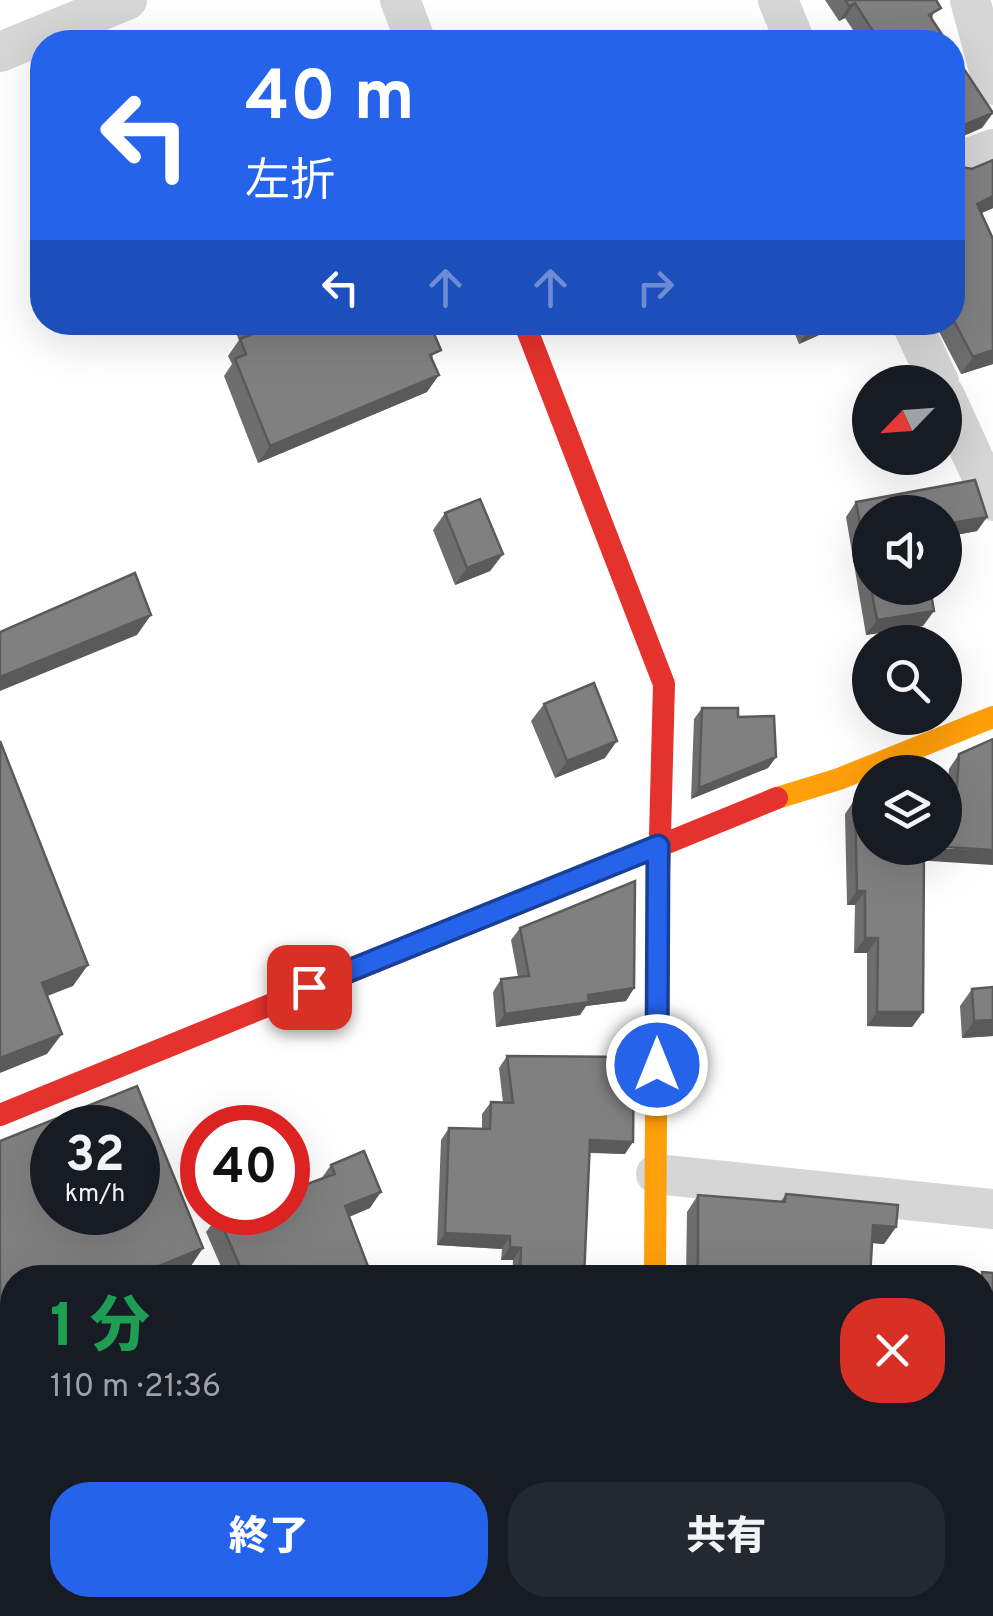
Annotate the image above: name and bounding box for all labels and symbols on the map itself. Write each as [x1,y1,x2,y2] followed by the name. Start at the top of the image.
[852,365,962,475] north arrow
[267,945,352,1030] pin
[605,1013,709,1117] position arrow
[180,1105,310,1235] speed limit sign: 40

